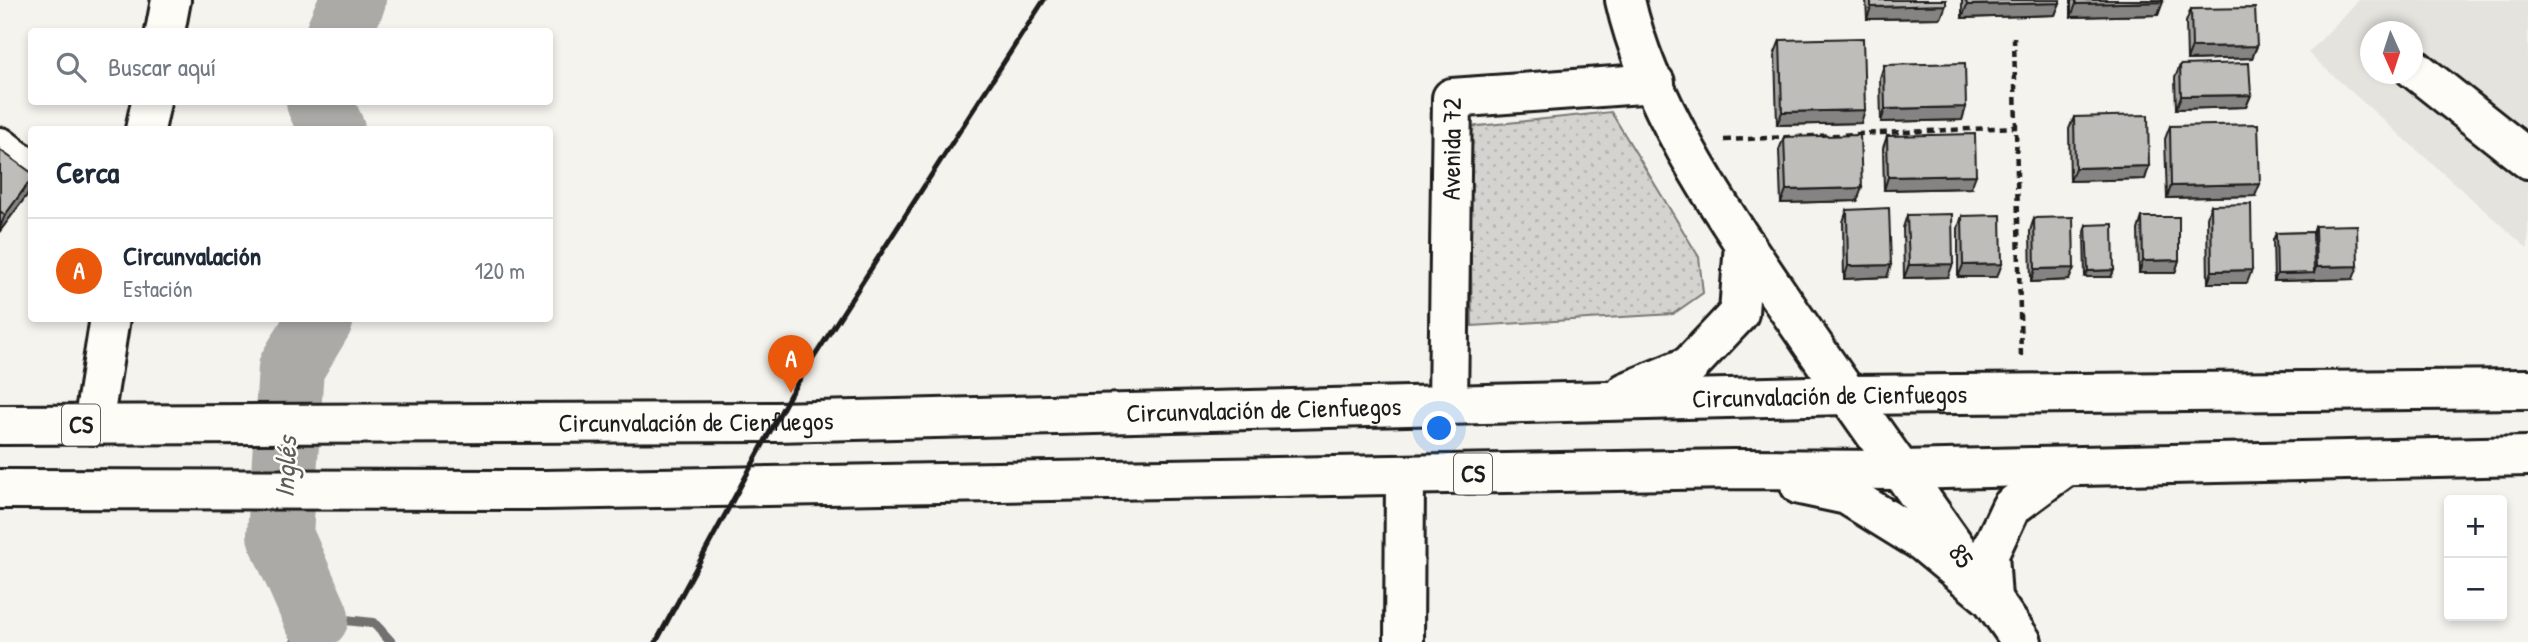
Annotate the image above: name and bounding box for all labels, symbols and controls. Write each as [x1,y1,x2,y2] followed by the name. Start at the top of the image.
[2360,21,2423,84] north arrow
[28,28,553,105] search box
[52,48,90,86] icon: search
[108,49,216,84] text: Buscar aquí
[1433,98,1469,200] street label: Avenida 72
[56,152,119,192] text: Cerca
[123,238,261,273] text: Circunvalación
[73,255,85,286] text: A
[475,255,525,286] text: 120 m
[123,273,193,304] text: Estación
[768,335,814,393] pin: A
[1692,376,1967,416] street label: Circunvalación de Cienfuegos
[1126,388,1402,430] street label: Circunvalación de Cienfuegos
[558,403,834,440] street label: Circunvalación de Cienfuegos
[62,404,100,446] road number: CS
[1422,411,1456,445] your location
[264,433,306,498] water label: Inglés
[1454,453,1492,494] road number: CS
[2444,495,2507,621] map controls
[2444,495,2507,558] button: +
[1941,536,1982,575] street label: 85
[2444,558,2507,621] button: −

